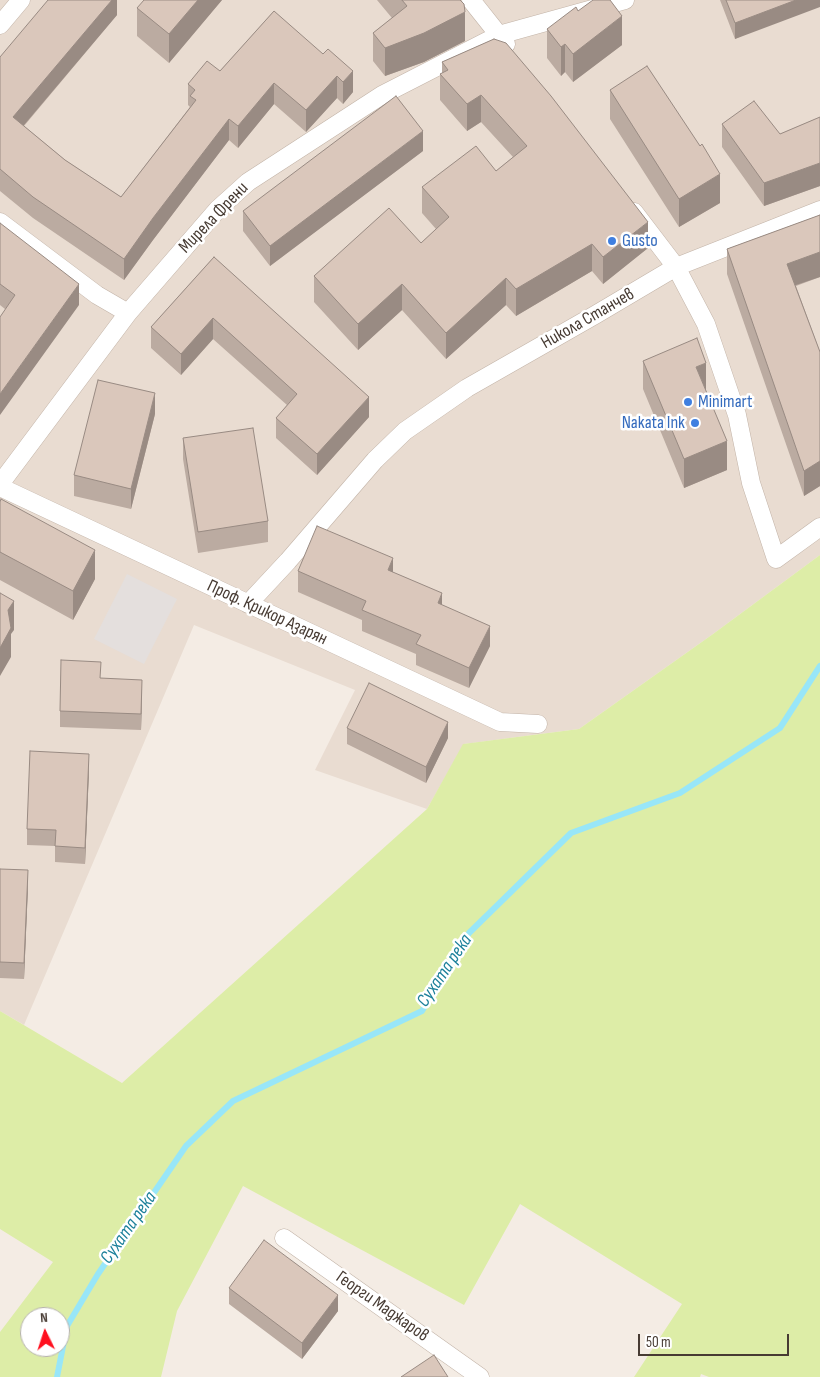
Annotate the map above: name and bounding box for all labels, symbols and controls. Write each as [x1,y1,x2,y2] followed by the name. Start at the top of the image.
[175,178,253,258] street label: Мирела Френи
[622,230,658,252] place label: Gusto
[606,235,618,247] marker: Gusto
[538,284,638,354] street label: Никола Станчев
[698,391,752,413] place label: Minimart
[682,396,694,408] marker: Minimart
[622,412,685,434] place label: Nakata Ink
[689,417,701,429] marker: Nakata Ink
[203,576,331,650] street label: Проф. Крикор Азарян
[412,930,478,1012] water label: Сухата река
[96,1188,162,1268] water label: Сухата река
[331,1267,433,1347] street label: Георги Маджаров
[20,1307,70,1357] north arrow
[40,1309,48,1326] text: N
[640,1324,791,1356] scale bar
[646,1333,671,1352] text: 50 m

